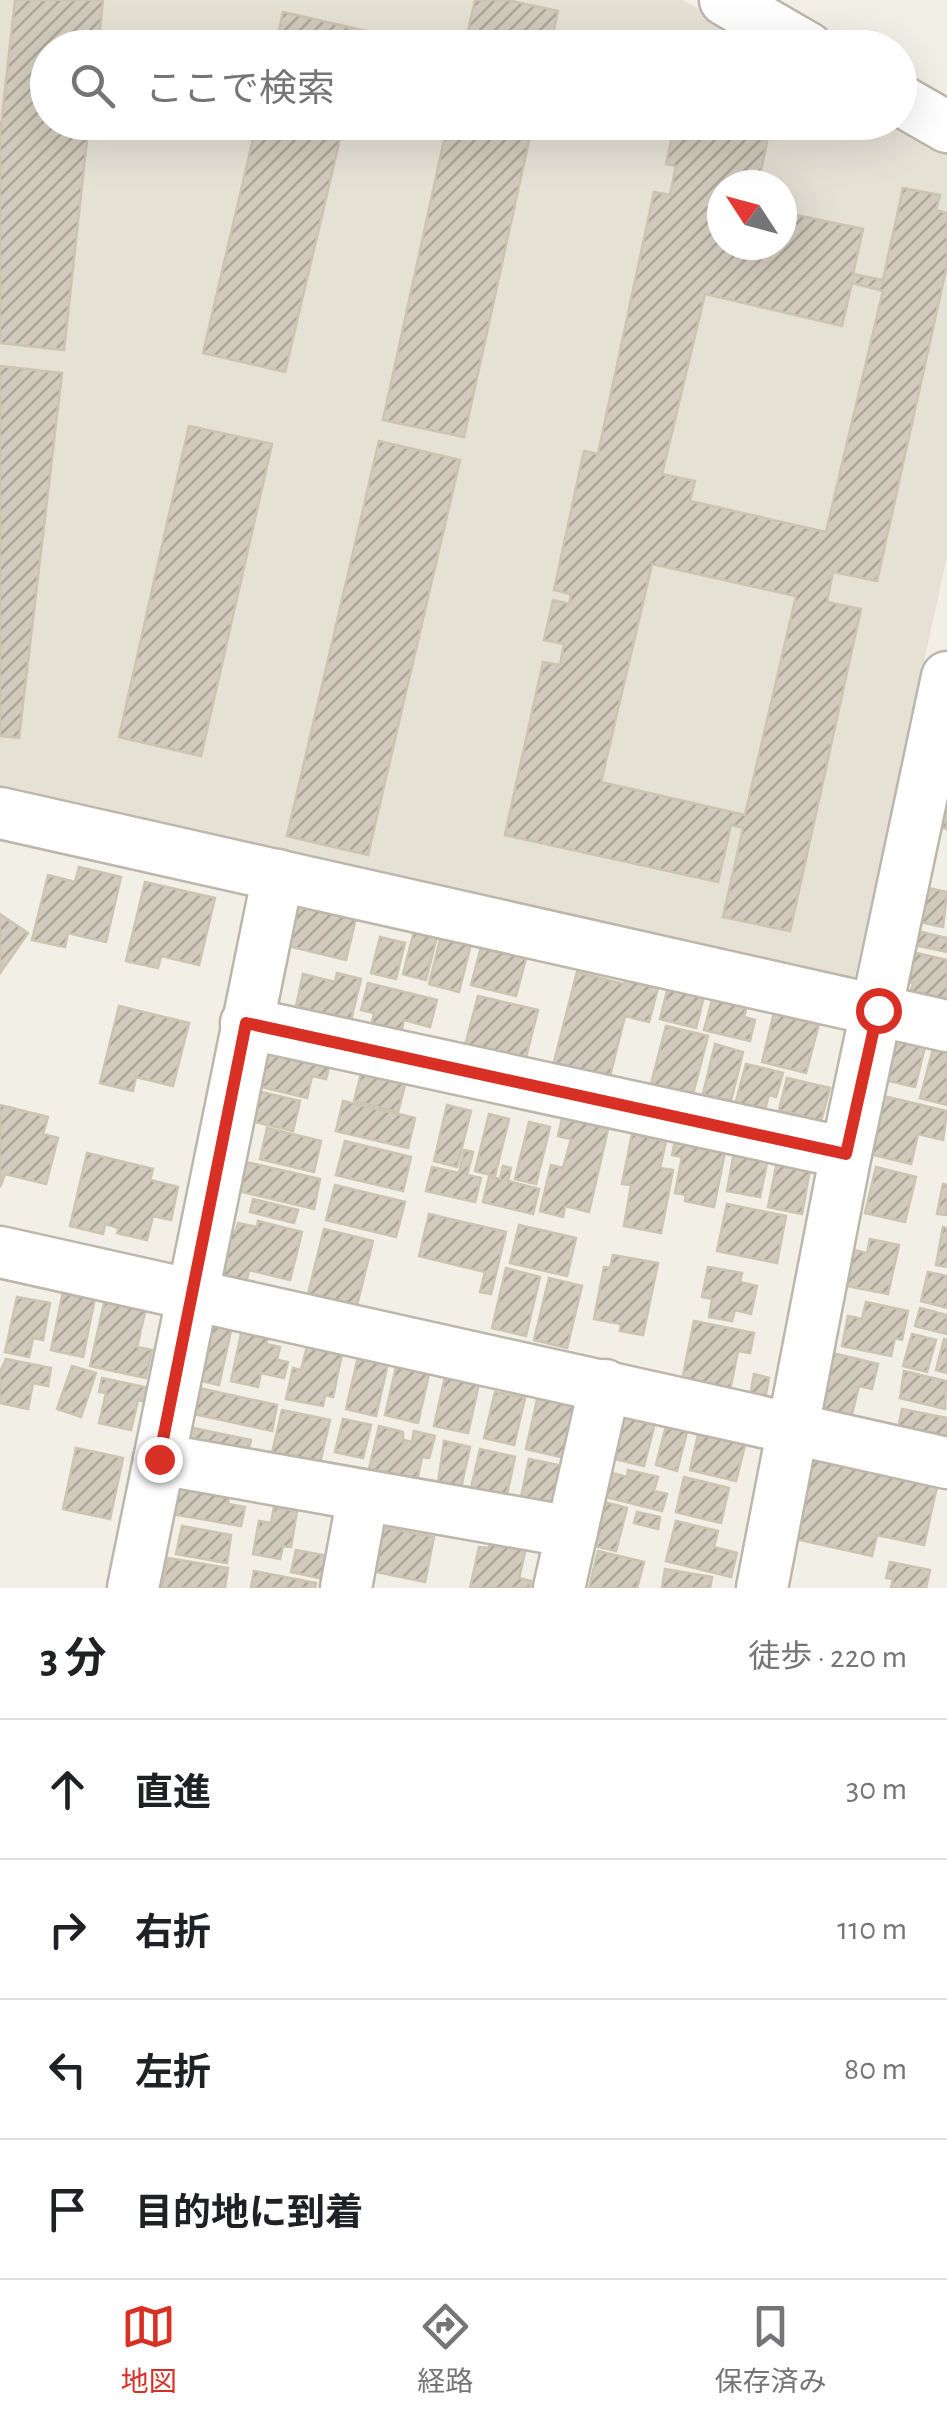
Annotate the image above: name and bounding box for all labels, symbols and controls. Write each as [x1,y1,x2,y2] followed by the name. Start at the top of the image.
[30,30,917,140] search box
[65,58,120,113] icon: search
[145,71,335,109] text: ここで検索
[707,170,797,260] north arrow
[856,988,902,1034] route start
[137,1437,183,1483] route end
[40,1638,106,1680] text: 3 分
[748,1641,907,1673] text: 徒歩 · 220 m
[40,1762,95,1817] icon: ahead
[846,1773,907,1805] text: 30 m
[135,1775,211,1813] text: 直進
[40,1902,95,1957] icon: right
[837,1913,907,1945] text: 110 m
[135,1915,211,1953] text: 右折
[40,2042,95,2097] icon: left
[844,2053,907,2085] text: 80 m
[135,2055,211,2093] text: 左折
[40,2182,95,2237] icon: arrive
[135,2195,363,2233] text: 目的地に到着
[120,2299,177,2400] tab: 地図
[417,2299,474,2400] tab: 経路
[714,2299,827,2400] tab: 保存済み

